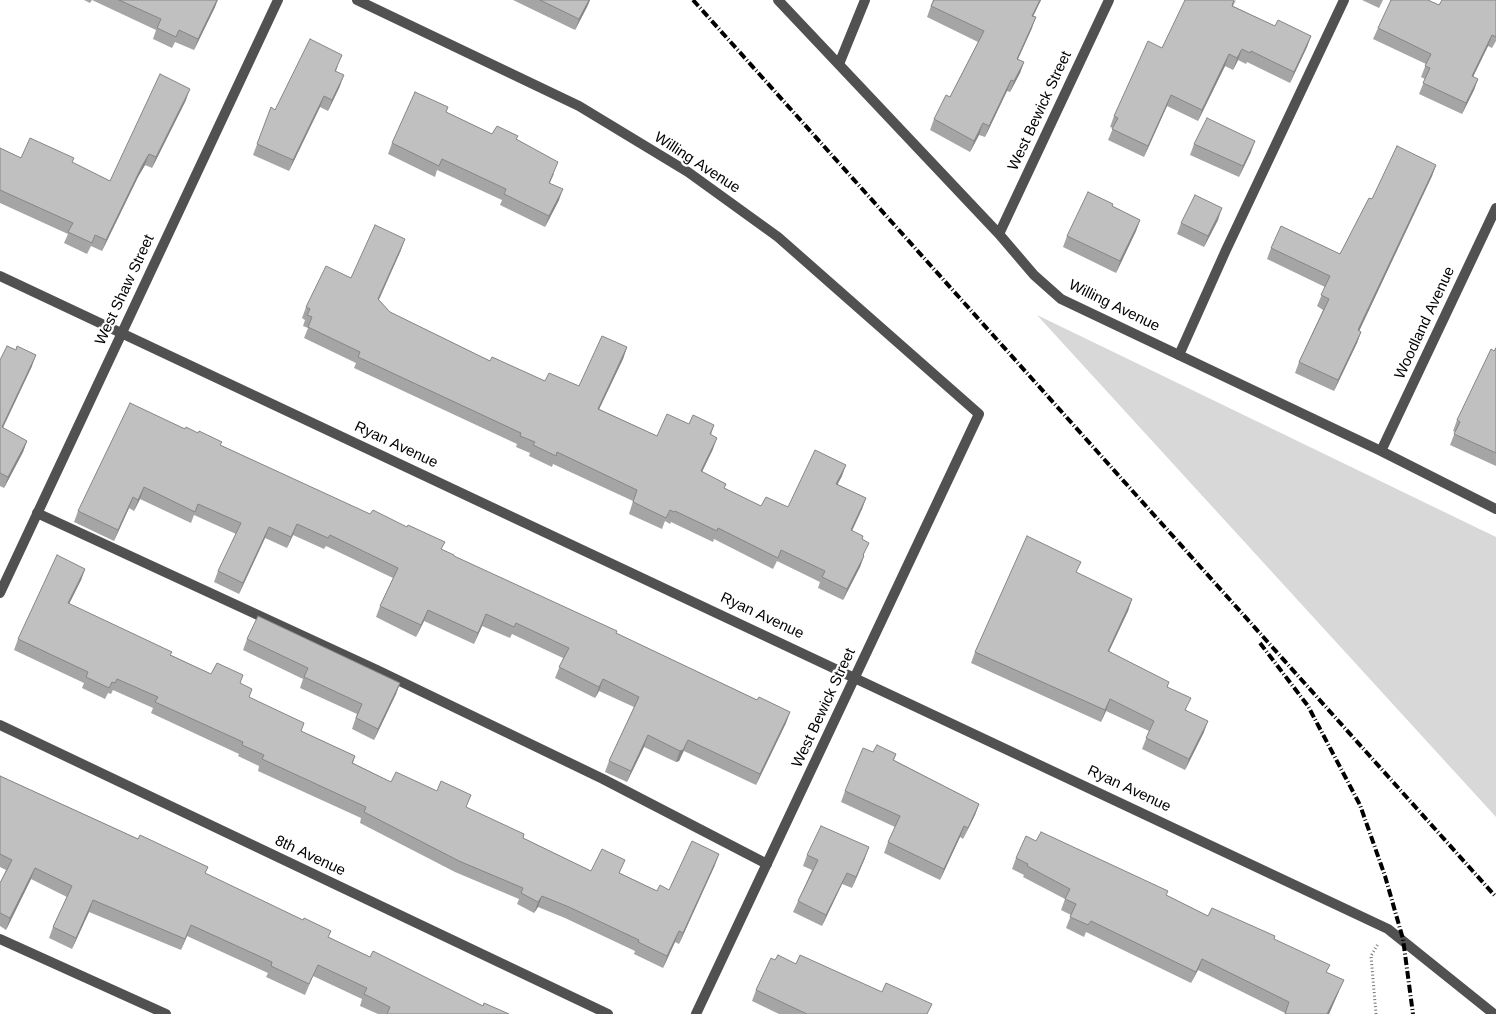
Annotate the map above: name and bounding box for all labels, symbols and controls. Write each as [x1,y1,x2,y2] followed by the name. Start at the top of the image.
[1004,48,1076,174] street label: West Bewick Street
[651,129,743,197] street label: Willing Avenue
[92,232,158,348] street label: West Shaw Street
[1391,264,1459,382] street label: Woodland Avenue
[1066,276,1162,336] street label: Willing Avenue
[352,418,440,472] street label: Ryan Avenue
[718,589,806,643] street label: Ryan Avenue
[788,645,860,771] street label: West Bewick Street
[1085,762,1173,816] street label: Ryan Avenue
[272,832,348,880] street label: 8th Avenue

